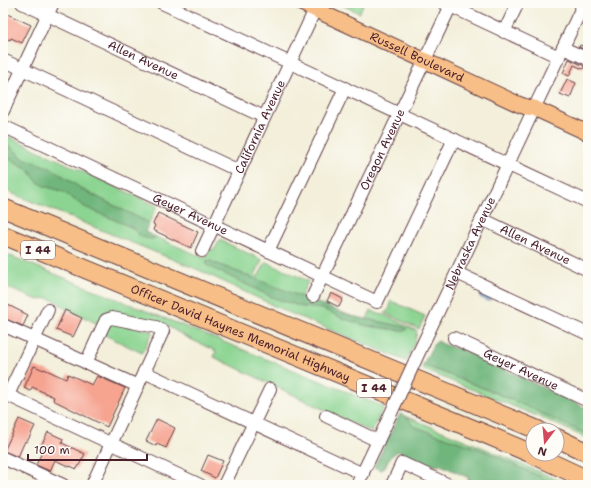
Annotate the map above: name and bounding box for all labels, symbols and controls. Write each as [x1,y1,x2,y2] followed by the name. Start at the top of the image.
[367,28,467,86] street label: Russell Boulevard
[105,37,181,84] street label: Allen Avenue
[231,77,289,177] street label: California Avenue
[356,106,409,193] street label: Oregon Avenue
[150,190,231,239] street label: Geyer Avenue
[442,194,499,292] street label: Nebraska Avenue
[497,221,573,268] street label: Allen Avenue
[21,241,55,259] road number: I 44
[128,281,353,386] street label: Officer David Haynes Memorial Highway
[481,345,561,394] street label: Geyer Avenue
[357,379,391,397] road number: I 44
[525,422,565,462] north arrow
[28,436,147,462] scale bar
[34,442,70,458] text: 100 m
[536,443,549,460] text: N

